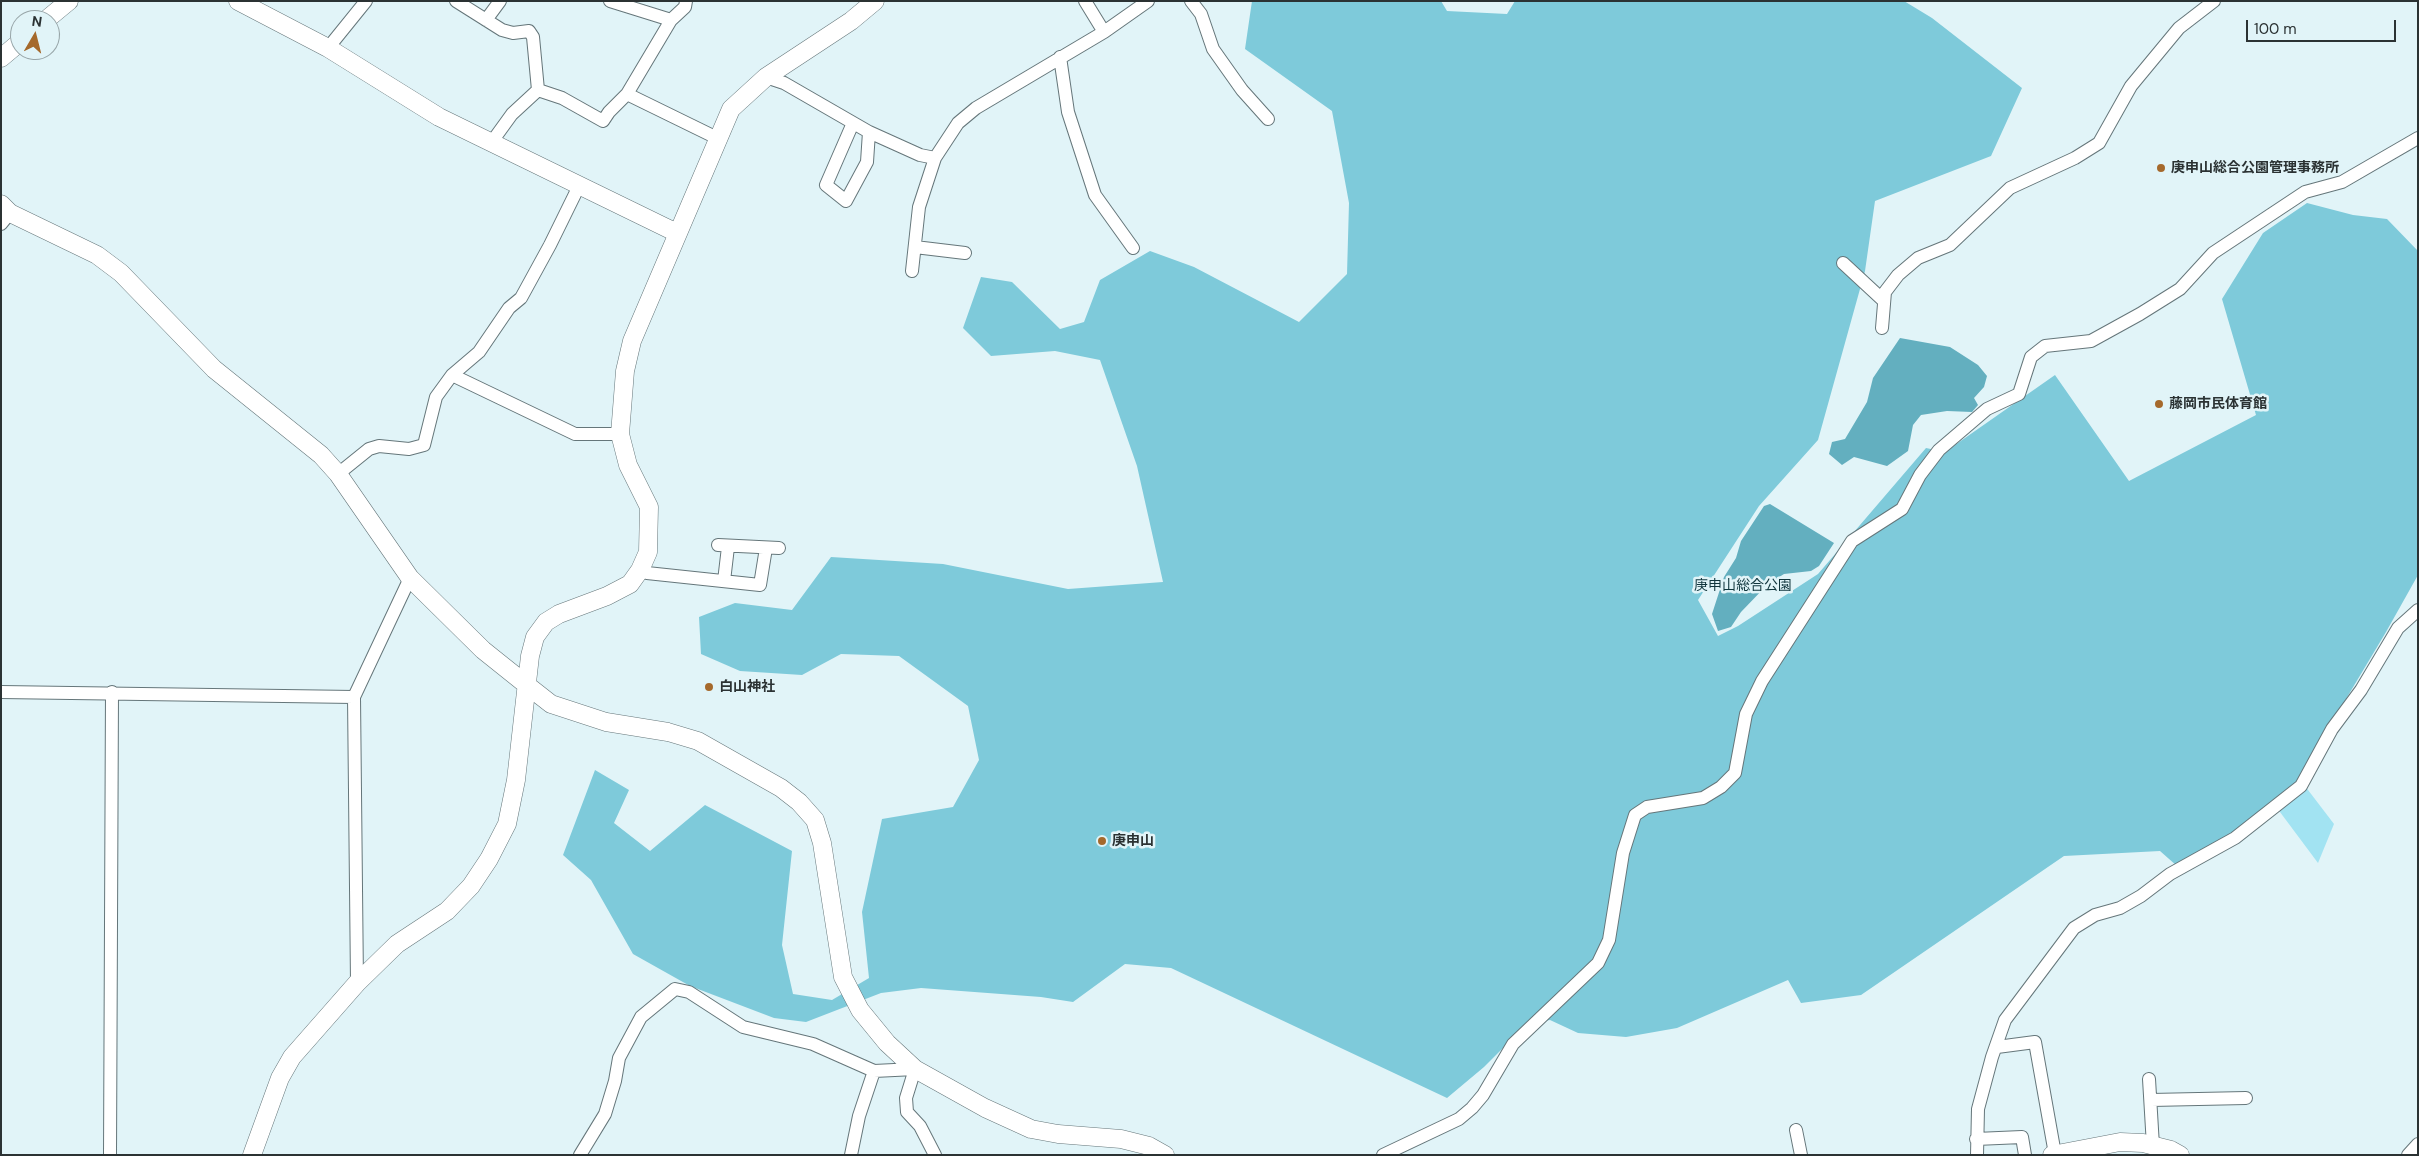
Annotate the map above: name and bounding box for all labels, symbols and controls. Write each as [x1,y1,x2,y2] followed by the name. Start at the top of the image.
[10,10,60,60] north arrow
[2249,10,2399,42] scale bar
[31,12,43,31] text: N
[2254,19,2297,39] text: 100 m
[2171,160,2339,176] place label: 庚申山総合公園管理事務所
[2155,162,2167,174] marker: 庚申山総合公園管理事務所
[2169,396,2267,412] place label: 藤岡市民体育館
[2153,398,2165,410] marker: 藤岡市民体育館
[1694,578,1792,594] park label: 庚申山総合公園
[719,679,775,695] place label: 白山神社
[703,681,715,693] marker: 白山神社
[1112,833,1154,849] place label: 庚申山
[1096,835,1108,847] marker: 庚申山

